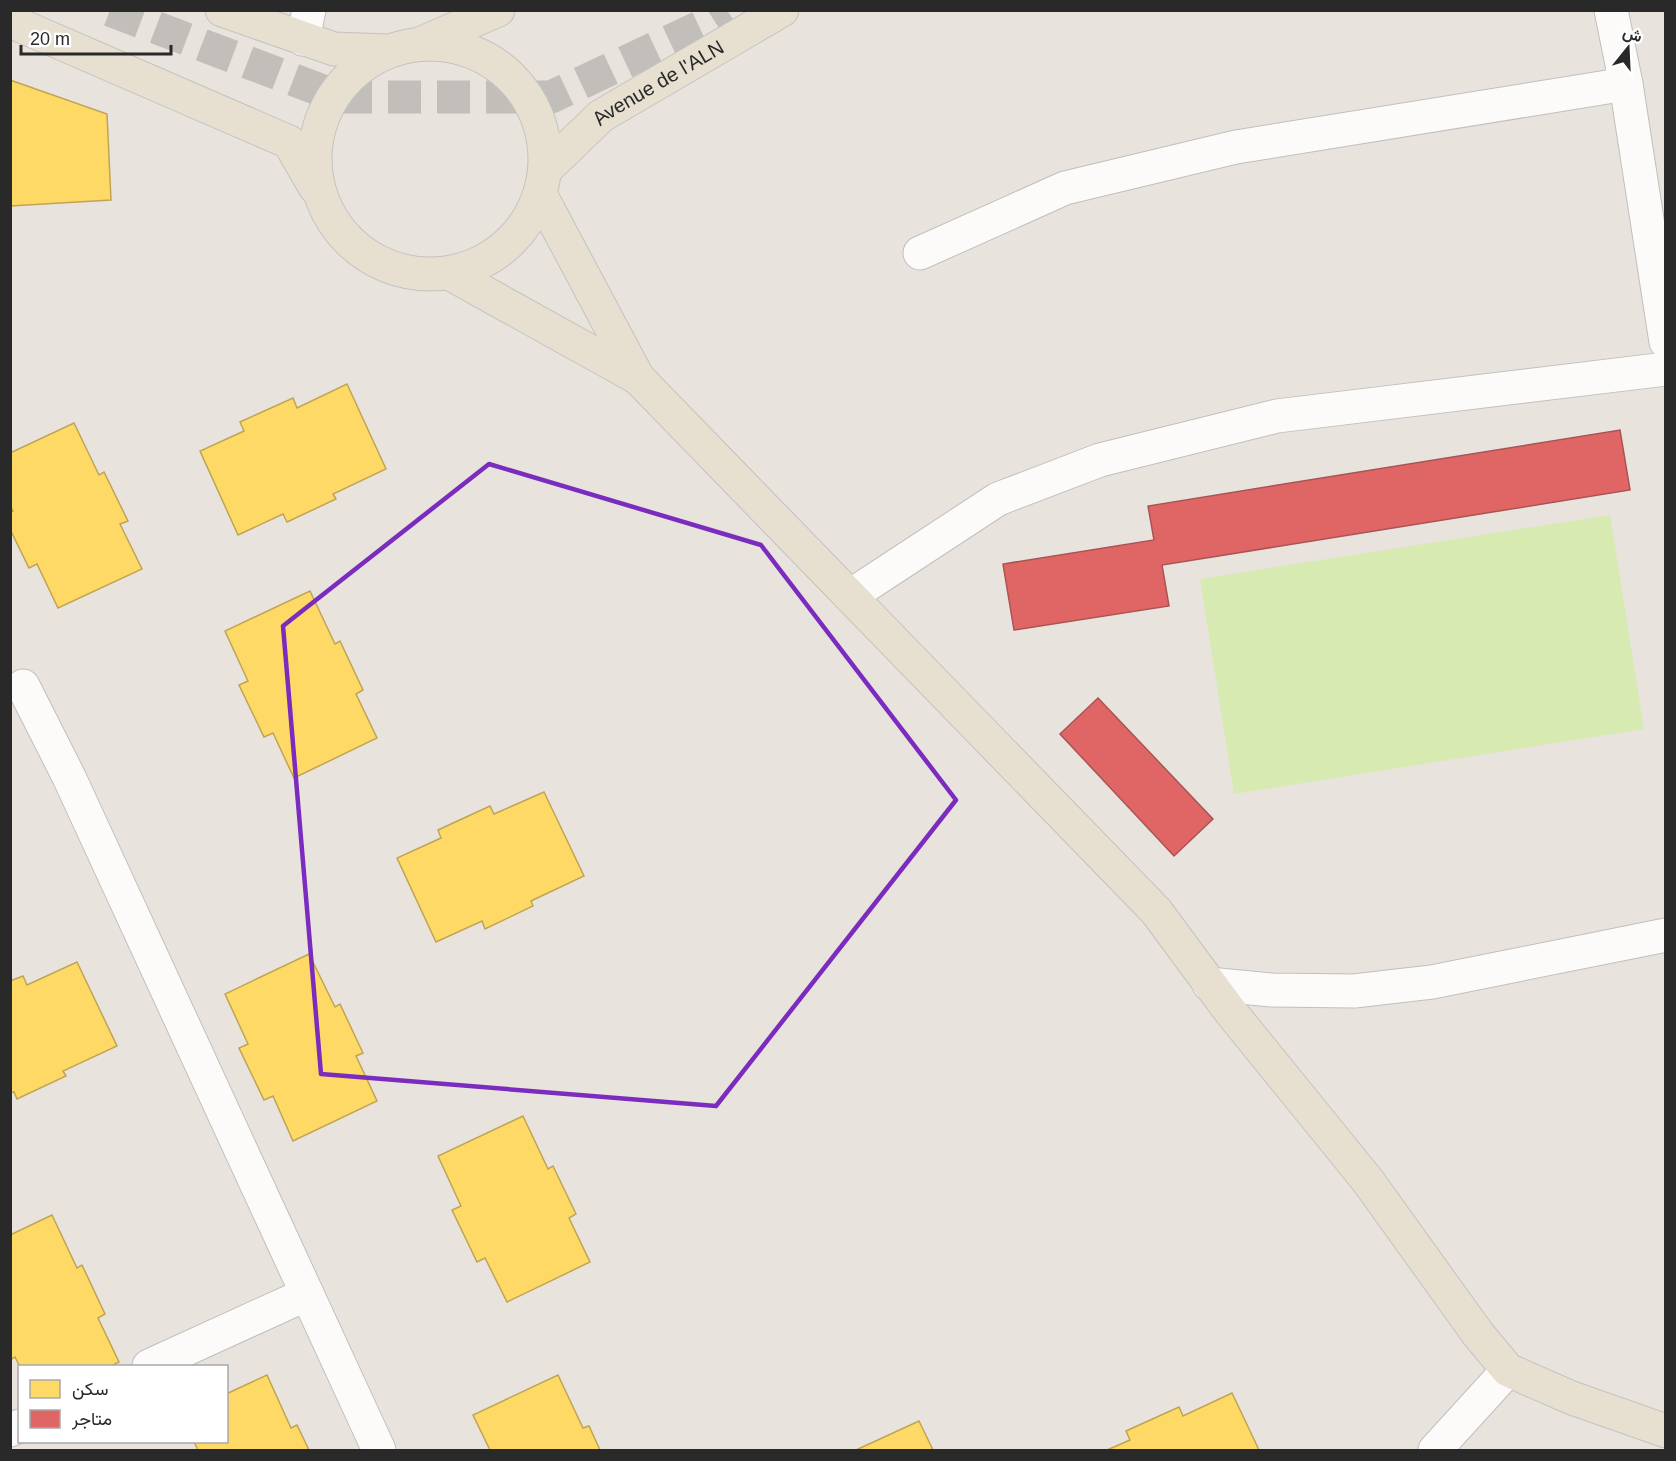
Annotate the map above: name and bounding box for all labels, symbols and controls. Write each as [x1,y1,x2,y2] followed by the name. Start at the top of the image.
[21,18,171,56] scale bar
[1598,18,1658,78] north arrow
[1620,23,1644,46] text: ش
[30,29,70,49] text: 20 m
[588,36,728,129] street label: Avenue de l'ALN
[18,1365,228,1443] legend
[72,1379,108,1400] text: سكن
[71,1409,112,1430] text: متاجر

